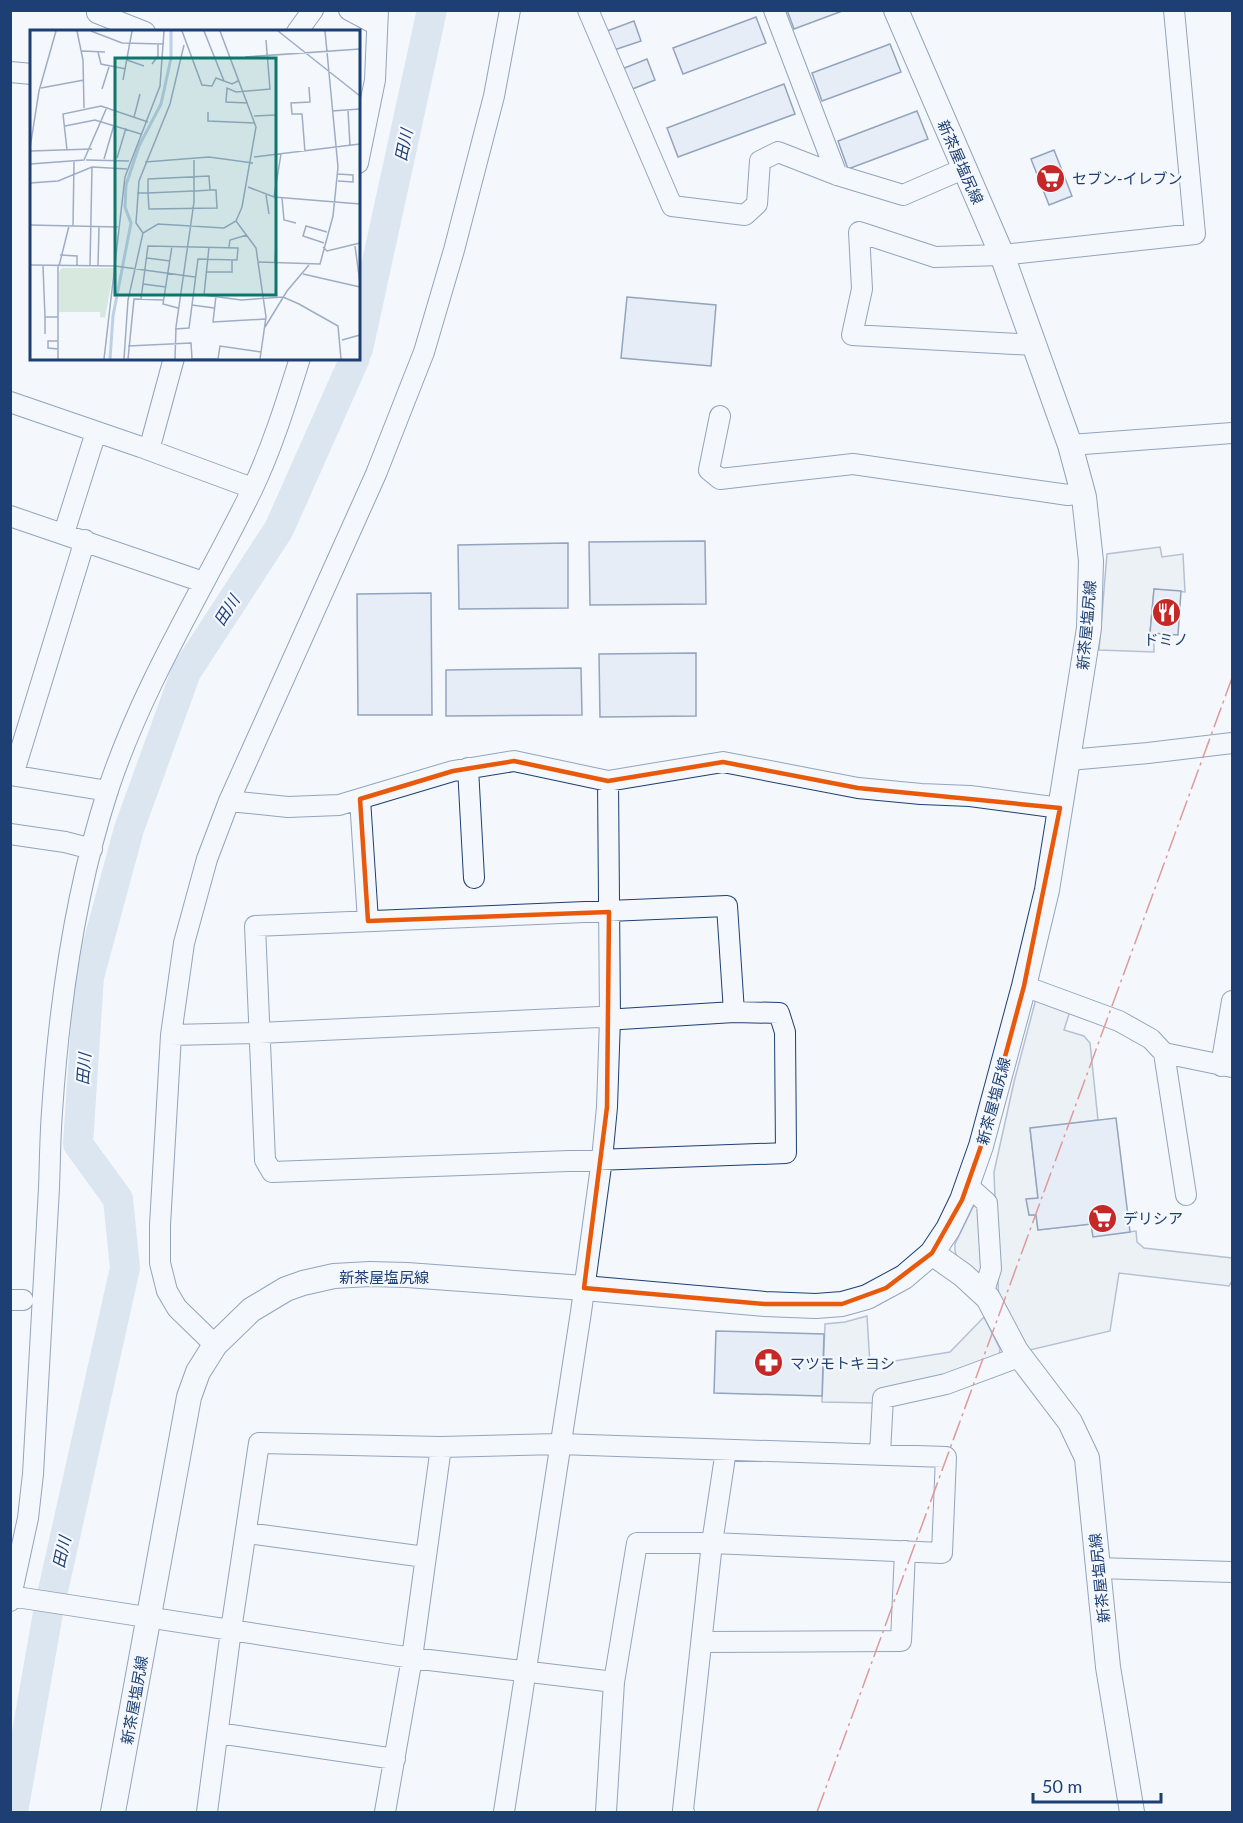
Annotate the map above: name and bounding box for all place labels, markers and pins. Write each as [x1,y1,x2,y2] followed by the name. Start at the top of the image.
[1035,162,1067,194] supermarket icon: セブン-イレブン
[1072,169,1183,187] place label: セブン-イレブン
[1150,596,1182,628] restaurant icon: ドミノ
[1143,630,1189,648] place label: ドミノ
[1086,1202,1118,1234] supermarket icon: デリシア
[1123,1209,1183,1227] place label: デリシア
[753,1347,785,1379] pharmacy icon: マツモトキヨシ
[790,1354,895,1372] place label: マツモトキヨシ

